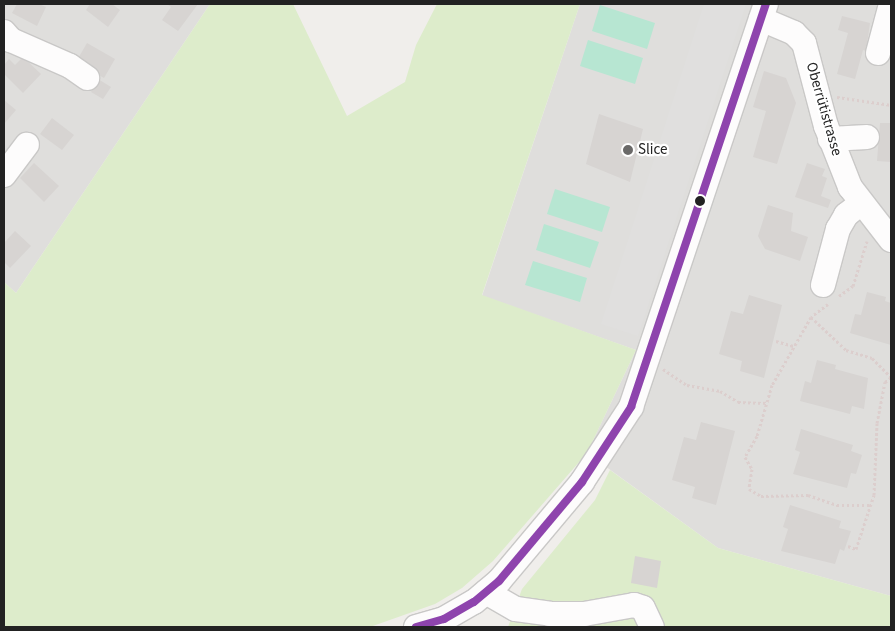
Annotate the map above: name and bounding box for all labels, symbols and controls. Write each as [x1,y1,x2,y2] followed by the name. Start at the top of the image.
[802,60,846,158] street label: Oberrütistrasse
[638,141,667,159] place label: Slice
[622,144,634,156] marker: Slice
[695,196,705,206] unlabelled marker

